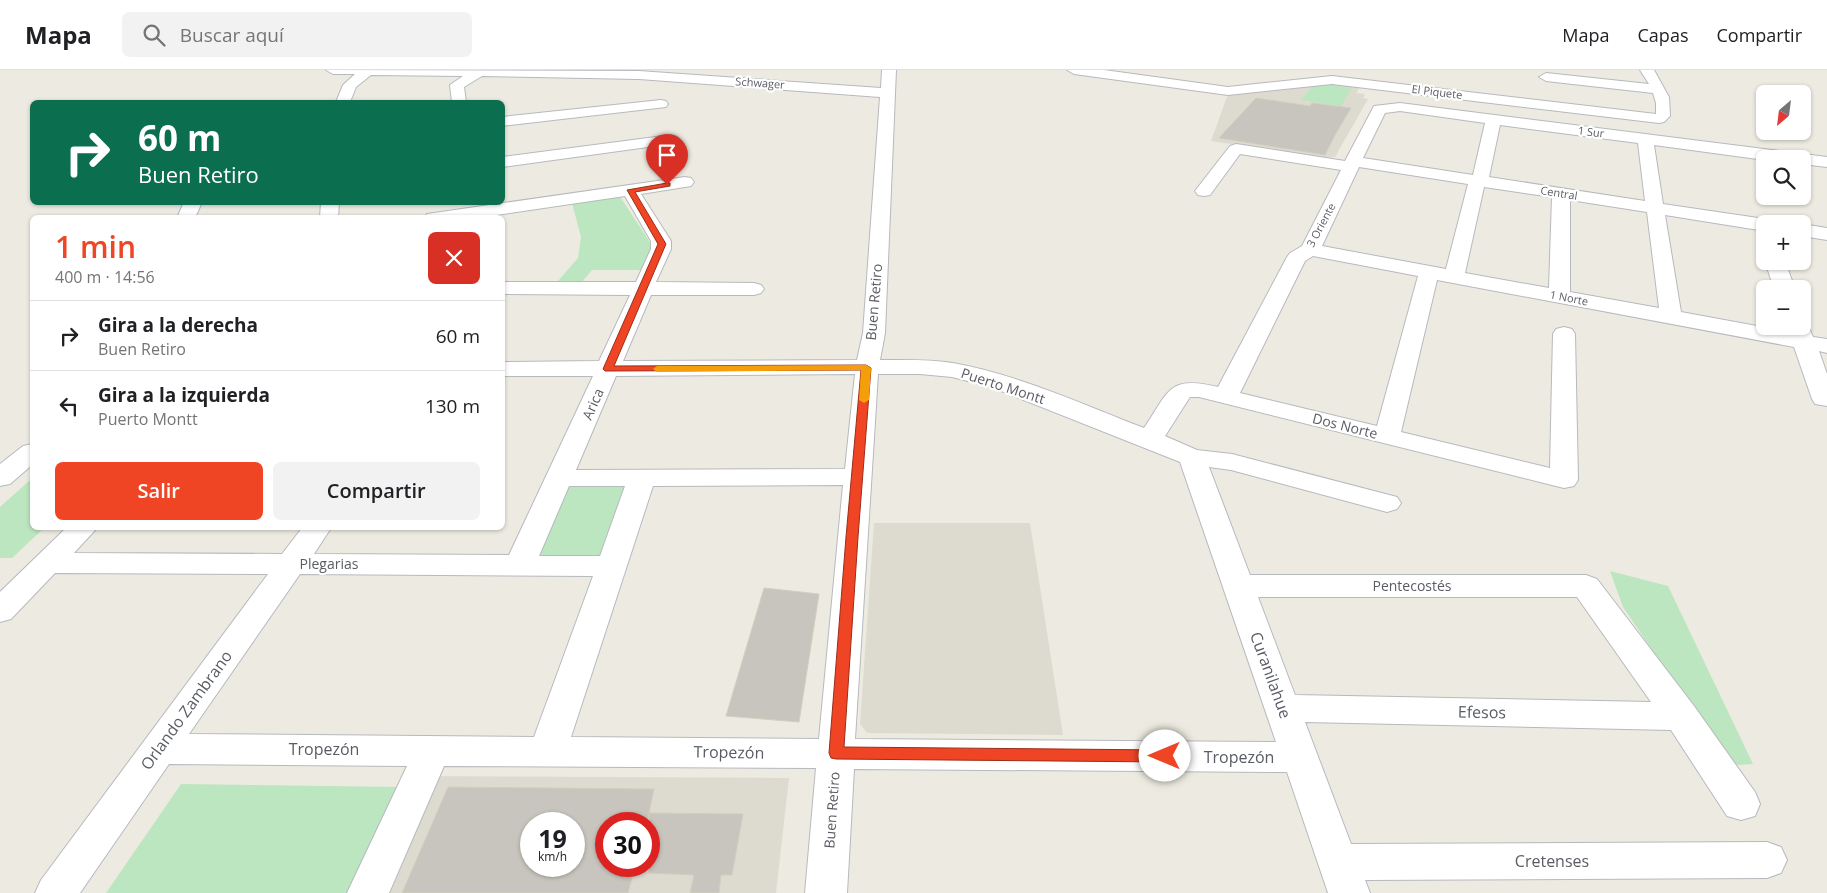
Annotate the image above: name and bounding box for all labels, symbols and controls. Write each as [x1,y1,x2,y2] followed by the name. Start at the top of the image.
[122,12,472,57] search box
[25,18,92,51] text: Mapa
[140,21,168,49] icon: search
[180,22,284,48] text: Buscar aquí
[1562,23,1610,47] text: Mapa
[1638,23,1688,47] text: Capas
[1716,23,1802,47] text: Compartir
[735,73,786,92] street label: Schwager
[1411,81,1463,102] street label: El Piquete
[1756,85,1811,140] north arrow
[1756,85,1811,335] map controls
[138,114,221,161] text: 60 m
[55,120,120,185] icon: right
[1577,122,1606,141] street label: 1 Sur
[646,134,688,185] pin
[653,141,681,169] icon: arrive
[1756,150,1811,205] button: search
[138,159,259,189] text: Buen Retiro
[1540,182,1579,203] street label: Central
[1303,200,1338,249] street label: 3 Oriente
[1756,215,1811,270] button: +
[55,226,136,267] text: 1 min
[428,232,480,284] button: close
[861,263,886,341] street label: Buen Retiro
[55,266,155,288] text: 400 m · 14:56
[1756,280,1811,335] button: −
[1549,286,1589,309] street label: 1 Norte
[98,312,258,338] text: Gira a la derecha
[55,322,83,350] icon: right
[436,323,480,349] text: 60 m
[98,338,186,360] text: Buen Retiro
[959,363,1048,408] street label: Puerto Montt
[98,382,270,408] text: Gira a la izquierda
[577,385,608,423] street label: Arica
[55,392,83,420] icon: left
[425,393,480,419] text: 130 m
[98,408,198,430] text: Puerto Montt
[1311,408,1380,443] street label: Dos Norte
[55,462,263,520] button: Salir
[273,462,480,520] button: Compartir
[300,554,359,573] street label: Plegarias
[1372,576,1452,595] street label: Pentecostés
[1245,629,1297,721] street label: Curanilahue
[135,646,237,774] street label: Orlando Zambrano
[1458,701,1506,723] street label: Efesos
[1138,729,1190,781] position arrow
[289,738,359,760] street label: Tropezón
[693,740,765,764] street label: Tropezón
[1204,746,1274,768] street label: Tropezón
[819,771,844,849] street label: Buen Retiro
[595,812,660,877] speed limit sign: 30
[538,821,567,855] text: 19
[538,848,567,865] text: km/h
[1515,850,1589,872] street label: Cretenses

